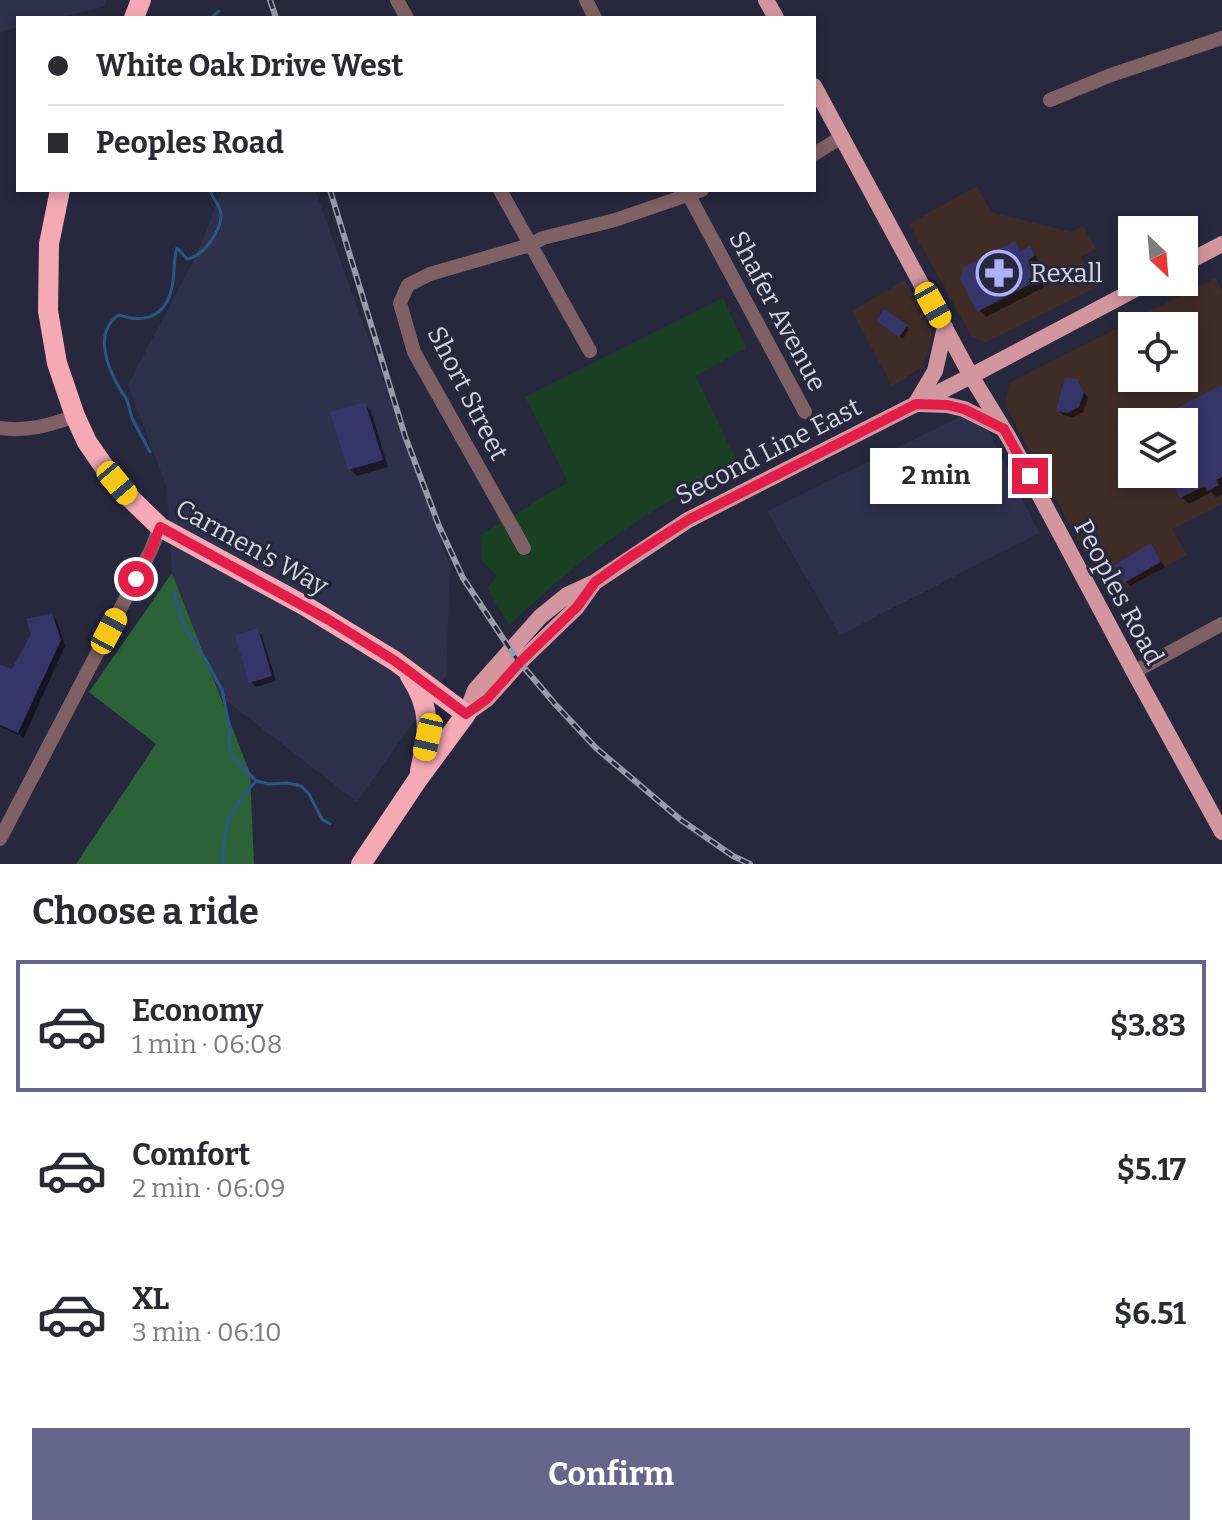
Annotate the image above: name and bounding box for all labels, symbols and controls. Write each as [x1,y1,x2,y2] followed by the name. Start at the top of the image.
[96,48,403,84] text: White Oak Drive West
[96,125,284,161] text: Peoples Road
[1118,216,1198,296] north arrow
[1118,216,1198,488] map controls
[722,226,833,397] street label: Shafer Avenue
[975,249,1023,297] pharmacy icon: Rexall
[1030,258,1103,289] place label: Rexall
[911,278,955,332] car
[1118,312,1198,392] button: locate
[421,321,515,466] street label: Short Street
[670,391,867,511] street label: Second Line East
[1118,408,1198,488] button: layers
[870,448,1002,504] callout: 2 min
[92,457,142,509] car
[1012,458,1048,494] route end
[901,460,971,491] text: 2 min
[170,493,334,602] street label: Carmen's Way
[1067,514,1170,670] street label: Peoples Road
[118,561,154,597] route start
[87,604,131,658] car
[411,711,445,763] car
[32,890,259,934] text: Choose a ride
[36,990,108,1062] icon: car
[132,993,263,1029] text: Economy
[1110,1008,1186,1044] text: $3.83
[132,1029,282,1060] text: 1 min · 06:08
[36,1134,108,1206] icon: car
[132,1137,250,1173] text: Comfort
[1117,1152,1186,1188] text: $5.17
[132,1173,286,1204] text: 2 min · 06:09
[36,1278,108,1350] icon: car
[132,1281,169,1317] text: XL
[1114,1296,1186,1332] text: $6.51
[132,1317,282,1348] text: 3 min · 06:10
[32,1428,1190,1520] button: Confirm

